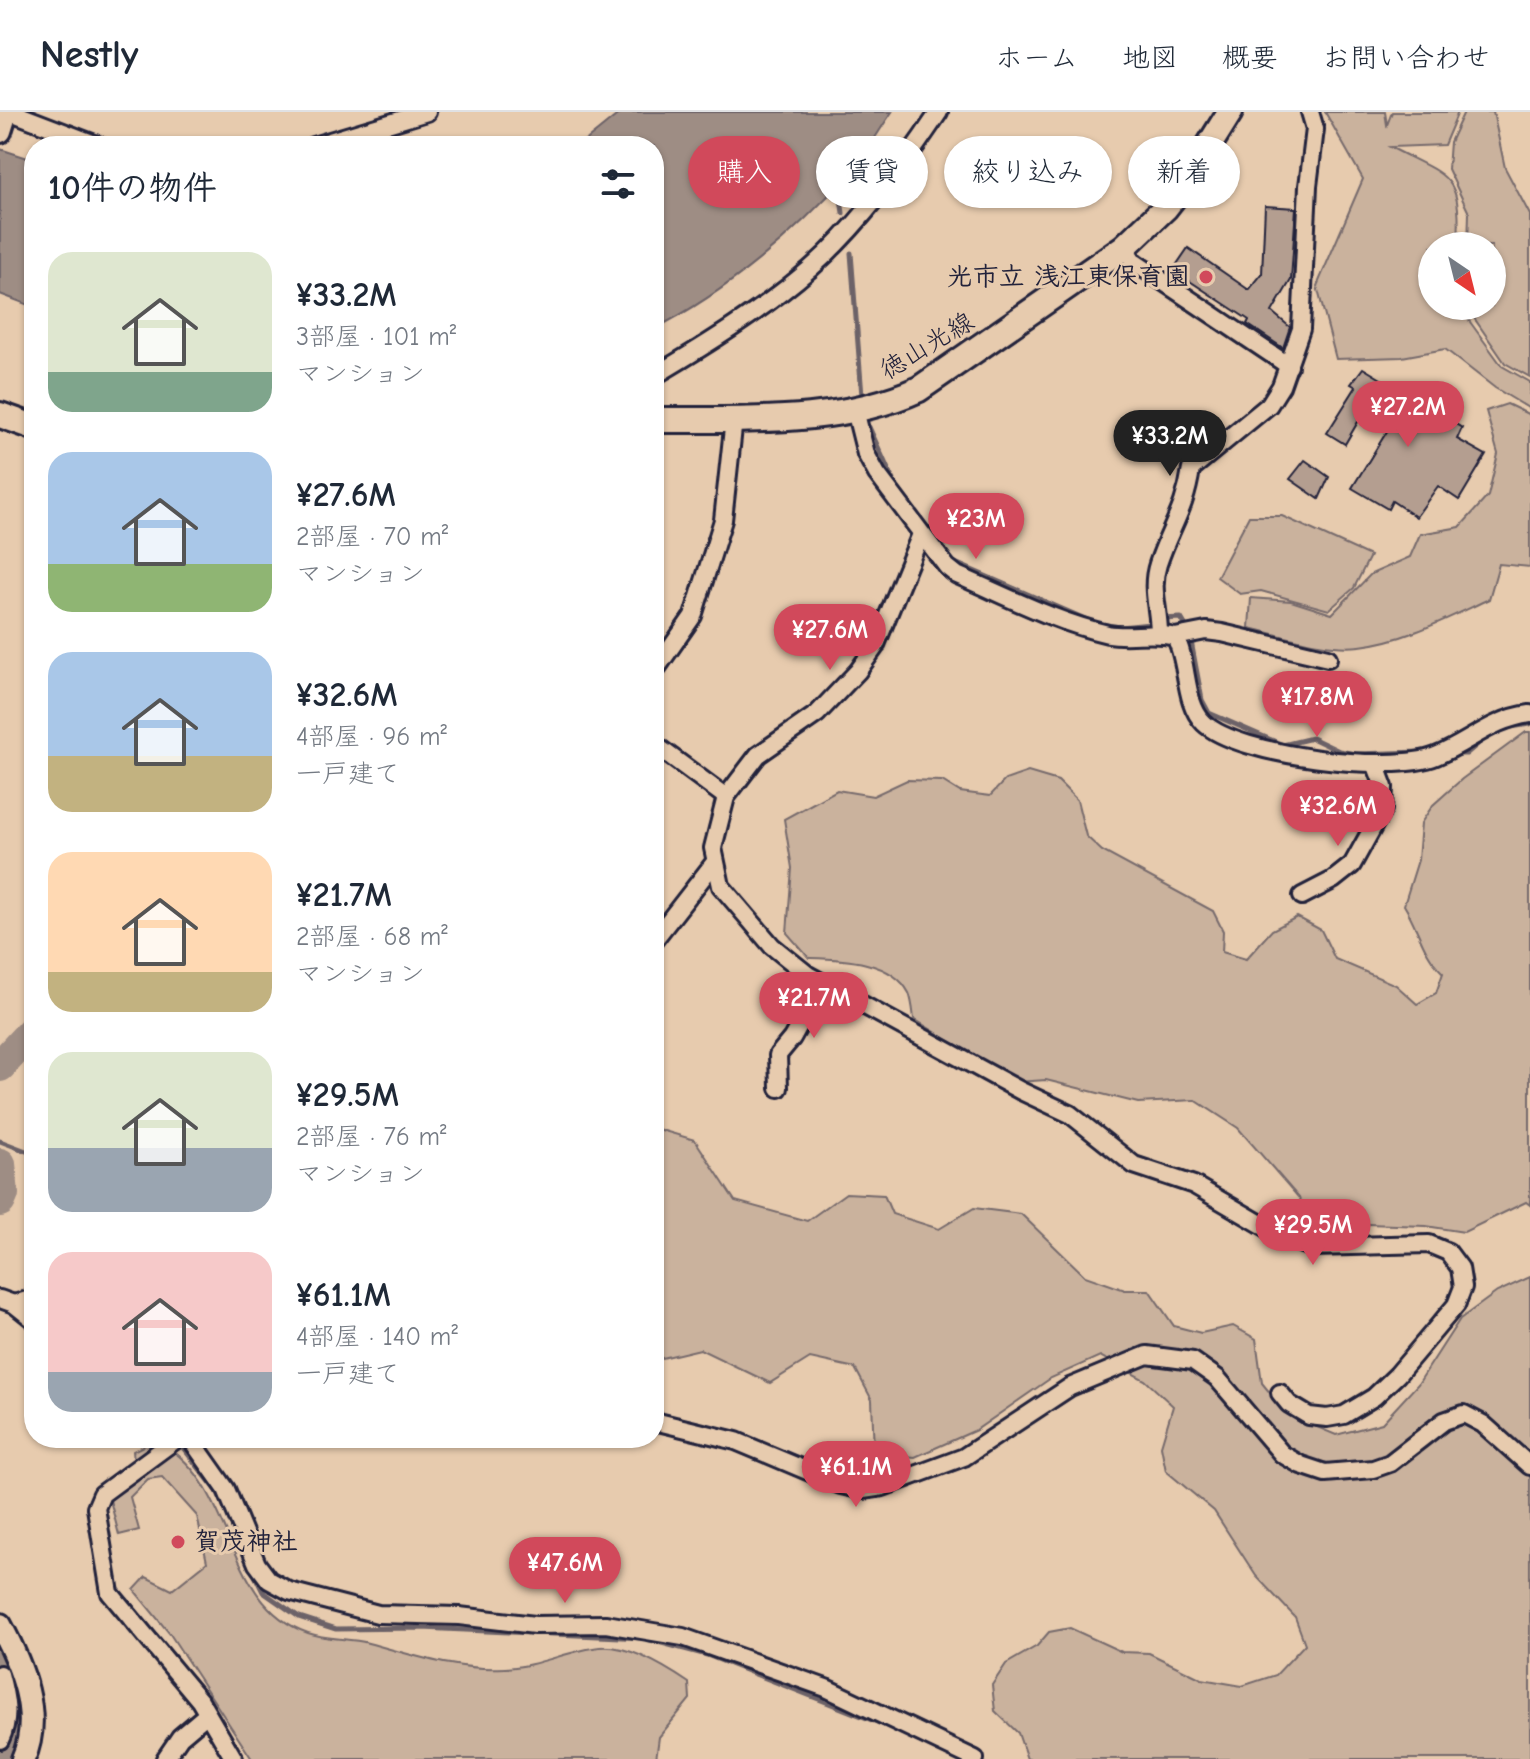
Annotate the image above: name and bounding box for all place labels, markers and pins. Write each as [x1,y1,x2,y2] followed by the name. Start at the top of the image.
[947,262,1190,292] place label: 光市立 浅江東保育園
[1197,268,1215,286] marker: 光市立 浅江東保育園
[1343,381,1473,449] pin: ¥27.2M
[1105,410,1235,478] pin: ¥33.2M
[929,493,1023,561] pin: ¥23M
[765,604,895,672] pin: ¥27.6M
[1252,671,1382,739] pin: ¥17.8M
[1273,780,1403,848] pin: ¥32.6M
[749,972,879,1040] pin: ¥21.7M
[1248,1199,1378,1267] pin: ¥29.5M
[791,1441,921,1509] pin: ¥61.1M
[194,1527,298,1557] place label: 賀茂神社
[169,1533,187,1551] marker: 賀茂神社
[500,1537,630,1605] pin: ¥47.6M

